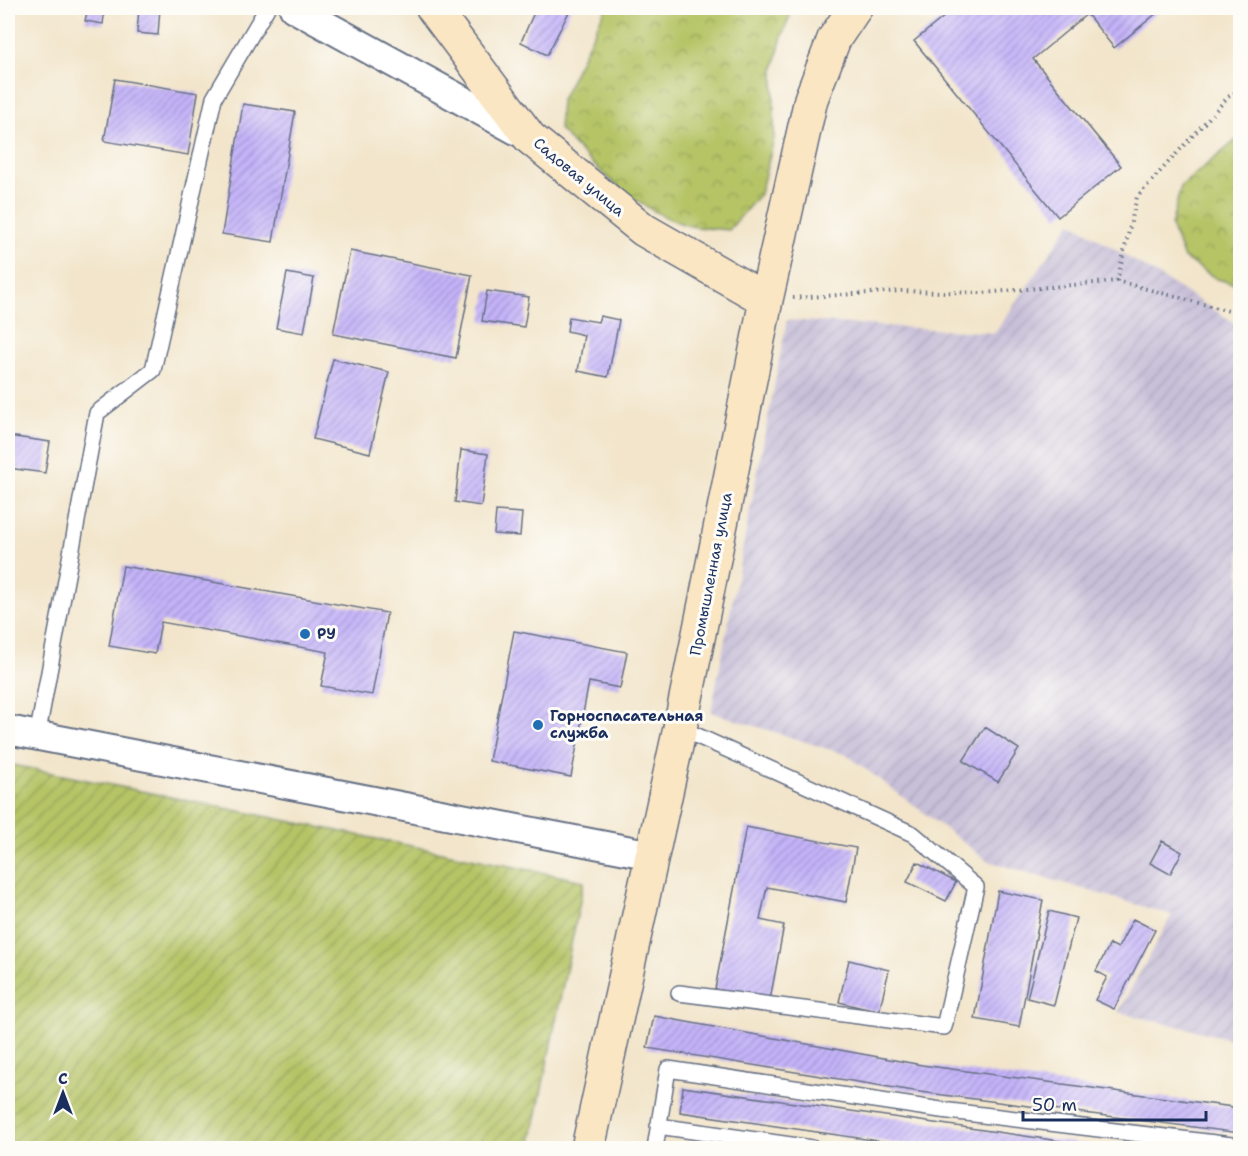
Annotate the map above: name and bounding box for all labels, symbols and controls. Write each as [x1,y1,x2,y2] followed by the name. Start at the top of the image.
[529,133,629,221] street label: Садовая улица
[685,490,737,657] street label: Промышленная улица
[317,624,336,644] place label: РУ
[298,627,312,641] marker: РУ
[550,706,704,743] place label: Горноспасательная служба
[531,718,545,732] marker: Горноспасательная служба
[33,1063,93,1123] north arrow
[58,1068,68,1089] text: С
[1023,1084,1206,1122] scale bar
[1032,1093,1077,1117] text: 50 m

